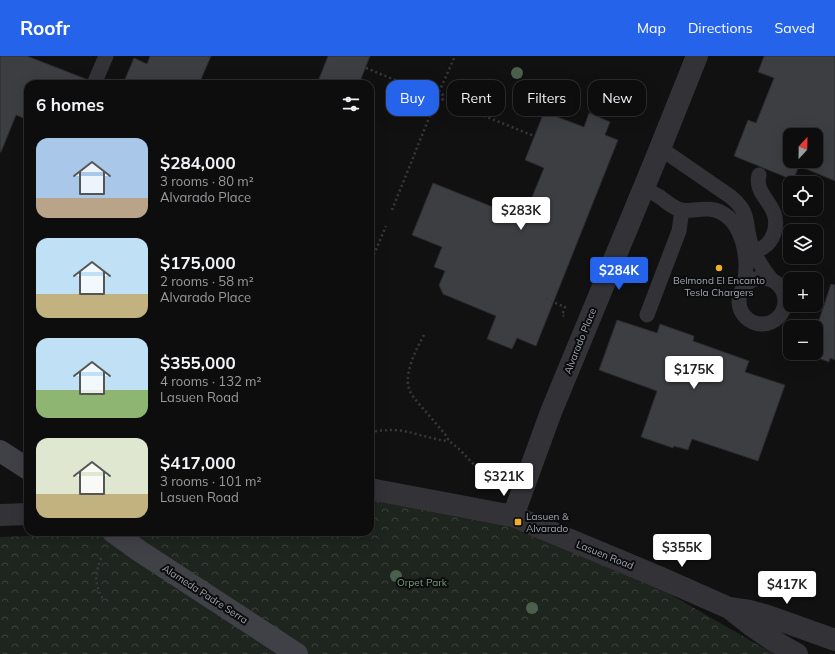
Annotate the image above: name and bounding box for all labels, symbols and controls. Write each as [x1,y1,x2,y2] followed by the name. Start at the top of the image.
[20,16,70,40] text: Roofr
[637,19,666,37] text: Map
[688,19,753,37] text: Directions
[775,19,815,37] text: Saved
[386,80,439,116] chip: Buy
[447,80,505,116] chip: Rent
[513,80,580,116] chip: Filters
[588,80,646,116] chip: New
[340,93,362,115] icon: filters
[36,94,104,115] text: 6 homes
[783,128,823,168] north arrow
[783,128,823,360] map controls
[160,152,236,173] text: $284,000
[68,154,116,202] icon: home
[160,173,254,189] text: 3 rooms · 80 m²
[783,176,823,216] button: locate
[160,189,251,205] text: Alvarado Place
[493,197,549,231] pin: $283K
[501,202,541,218] text: $283K
[783,224,823,264] button: layers
[160,252,236,273] text: $175,000
[68,254,116,302] icon: home
[591,257,647,291] pin: $284K
[599,262,639,278] text: $284K
[714,263,724,273] marker: Belmond El Encanto Tesla Chargers
[783,272,823,312] button: +
[160,273,254,289] text: 2 rooms · 58 m²
[673,274,765,299] place label: Belmond El Encanto Tesla Chargers
[160,289,251,305] text: Alvarado Place
[561,306,599,376] street label: Alvarado Place
[783,320,823,360] button: −
[160,352,236,373] text: $355,000
[68,354,116,402] icon: home
[666,356,722,390] pin: $175K
[674,361,714,377] text: $175K
[160,373,261,389] text: 4 rooms · 132 m²
[160,389,239,405] text: Lasuen Road
[160,452,236,473] text: $417,000
[68,454,116,502] icon: home
[476,463,532,497] pin: $321K
[484,468,524,484] text: $321K
[160,473,261,489] text: 3 rooms · 101 m²
[160,489,239,505] text: Lasuen Road
[526,510,569,535] place label: Lasuen & Alvarado
[513,517,523,527] marker: Lasuen & Alvarado
[654,534,710,568] pin: $355K
[574,538,636,572] street label: Lasuen Road
[662,539,702,555] text: $355K
[160,561,250,627] street label: Alameda Padre Serra
[759,571,815,605] pin: $417K
[397,576,448,589] park label: Orpet Park
[767,576,807,592] text: $417K

